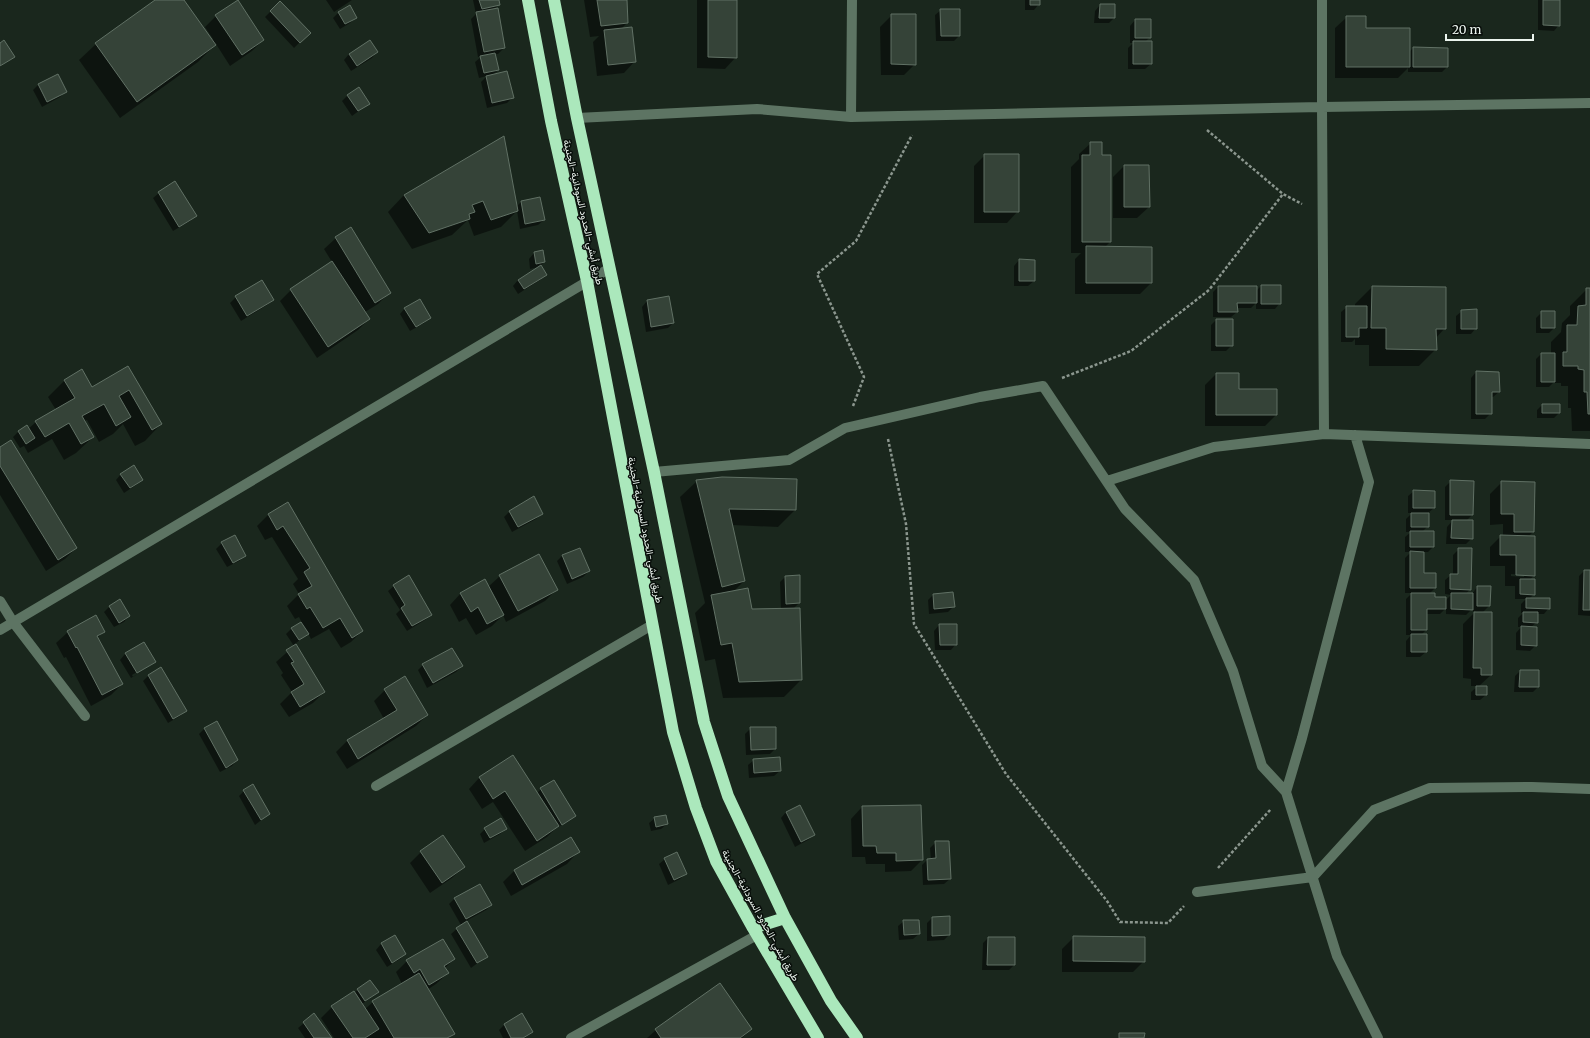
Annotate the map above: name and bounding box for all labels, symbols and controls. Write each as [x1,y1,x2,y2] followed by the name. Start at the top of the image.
[1446,16,1533,42] scale bar
[1452,22,1481,37] text: 20 m
[558,138,607,287] street label: طريق أبشي-الحدود السودانية-الجنينة
[623,456,666,605] street label: طريق أبشي-الحدود السودانية-الجنينة
[717,847,803,985] street label: طريق أبشي-الحدود السودانية-الجنينة

